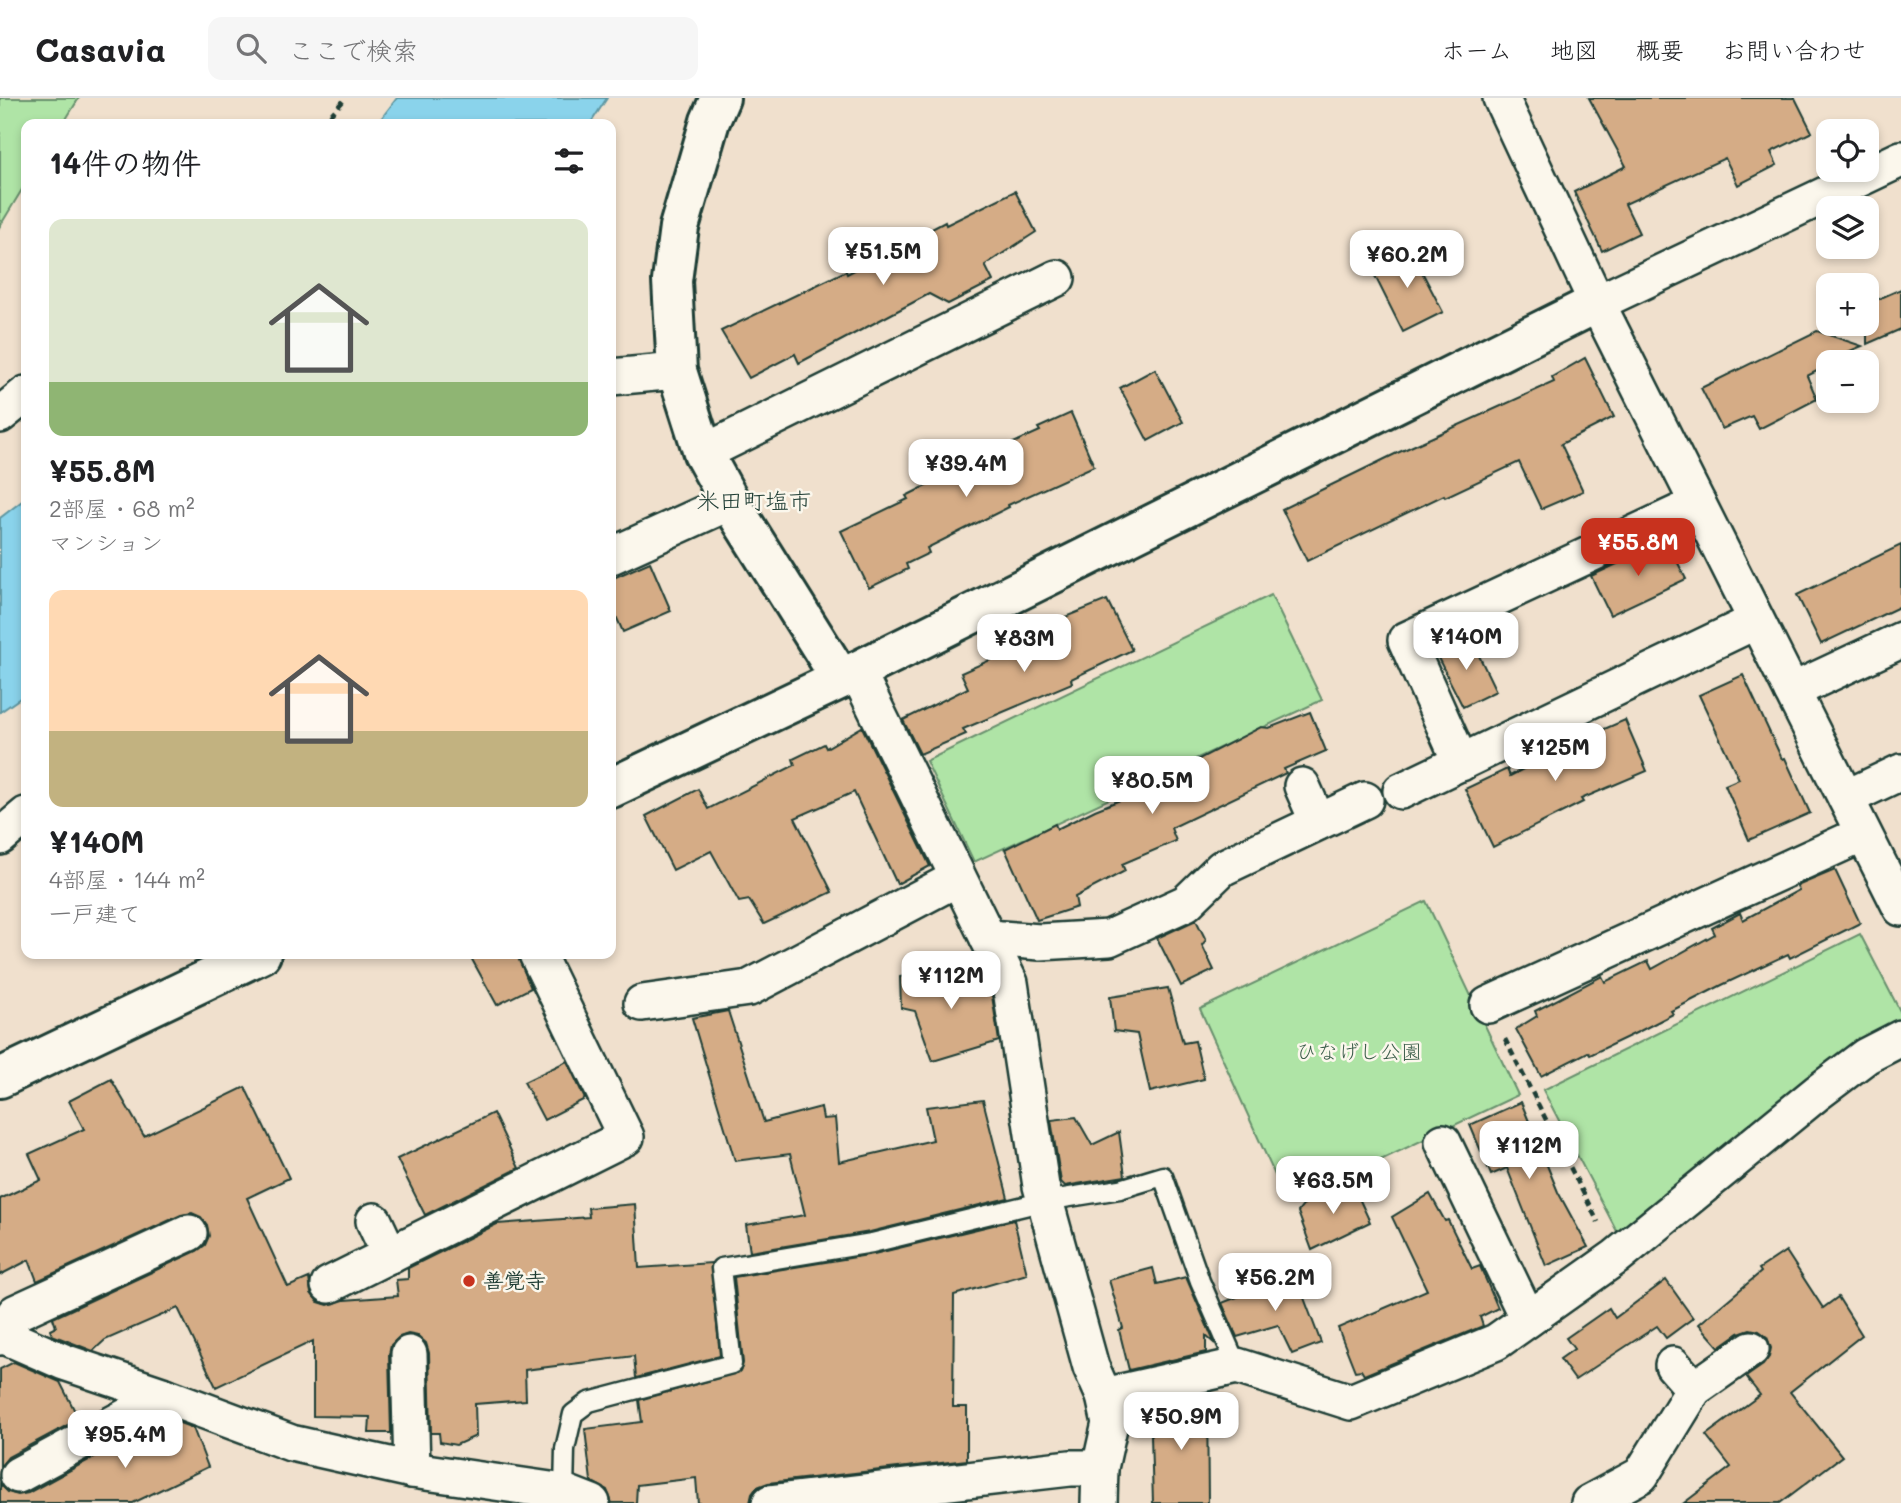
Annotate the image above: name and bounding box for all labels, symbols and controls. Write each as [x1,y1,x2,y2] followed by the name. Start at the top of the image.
[208,17,698,80] search box
[35,27,166,70] text: Casavia
[232,29,270,67] icon: search
[288,33,418,67] text: ここで検索
[1441,34,1512,65] text: ホーム
[1550,34,1598,65] text: 地図
[1636,34,1684,65] text: 概要
[1722,34,1866,65] text: お問い合わせ
[1816,119,1879,413] map controls
[1816,119,1879,182] button: locate
[49,142,201,182] text: 14件の物件
[550,142,588,180] icon: filters
[1816,196,1879,259] button: layers
[826,228,940,287] pin: ¥51.5M
[1350,230,1464,290] pin: ¥60.2M
[844,235,922,265] text: ¥51.5M
[1366,238,1448,268] text: ¥60.2M
[256,265,382,391] icon: home
[1816,273,1879,336] button: +
[1816,350,1879,413] button: −
[909,440,1023,499] pin: ¥39.4M
[925,447,1007,477] text: ¥39.4M
[49,450,156,490] text: ¥55.8M
[697,485,812,515] district label: 米田町塩市
[49,493,195,523] text: 2部屋 · 68 m²
[1581,518,1695,578] pin: ¥55.8M
[1597,526,1679,556] text: ¥55.8M
[49,527,163,557] text: マンション
[1417,612,1515,672] pin: ¥140M
[983,614,1065,674] pin: ¥83M
[1429,620,1503,650] text: ¥140M
[993,622,1055,652] text: ¥83M
[256,636,382,762] icon: home
[1506,724,1604,783] pin: ¥125M
[1520,731,1590,761] text: ¥125M
[1095,756,1209,816] pin: ¥80.5M
[1110,764,1194,794] text: ¥80.5M
[49,821,145,861] text: ¥140M
[49,864,205,894] text: 4部屋 · 144 m²
[49,898,141,928] text: 一戸建て
[902,951,1000,1011] pin: ¥112M
[918,959,984,989] text: ¥112M
[1296,1037,1422,1064] park label: ひなげし公園
[1480,1122,1578,1181] pin: ¥112M
[1496,1129,1562,1159] text: ¥112M
[1276,1156,1390,1216] pin: ¥63.5M
[1292,1164,1374,1194] text: ¥63.5M
[1218,1254,1332,1313] pin: ¥56.2M
[1235,1261,1315,1291] text: ¥56.2M
[483,1266,546,1293] place label: 善覚寺
[461,1273,477,1289] marker: 善覚寺
[1124,1392,1238,1452] pin: ¥50.9M
[1140,1400,1222,1430] text: ¥50.9M
[68,1410,182,1470] pin: ¥95.4M
[84,1418,166,1448] text: ¥95.4M

